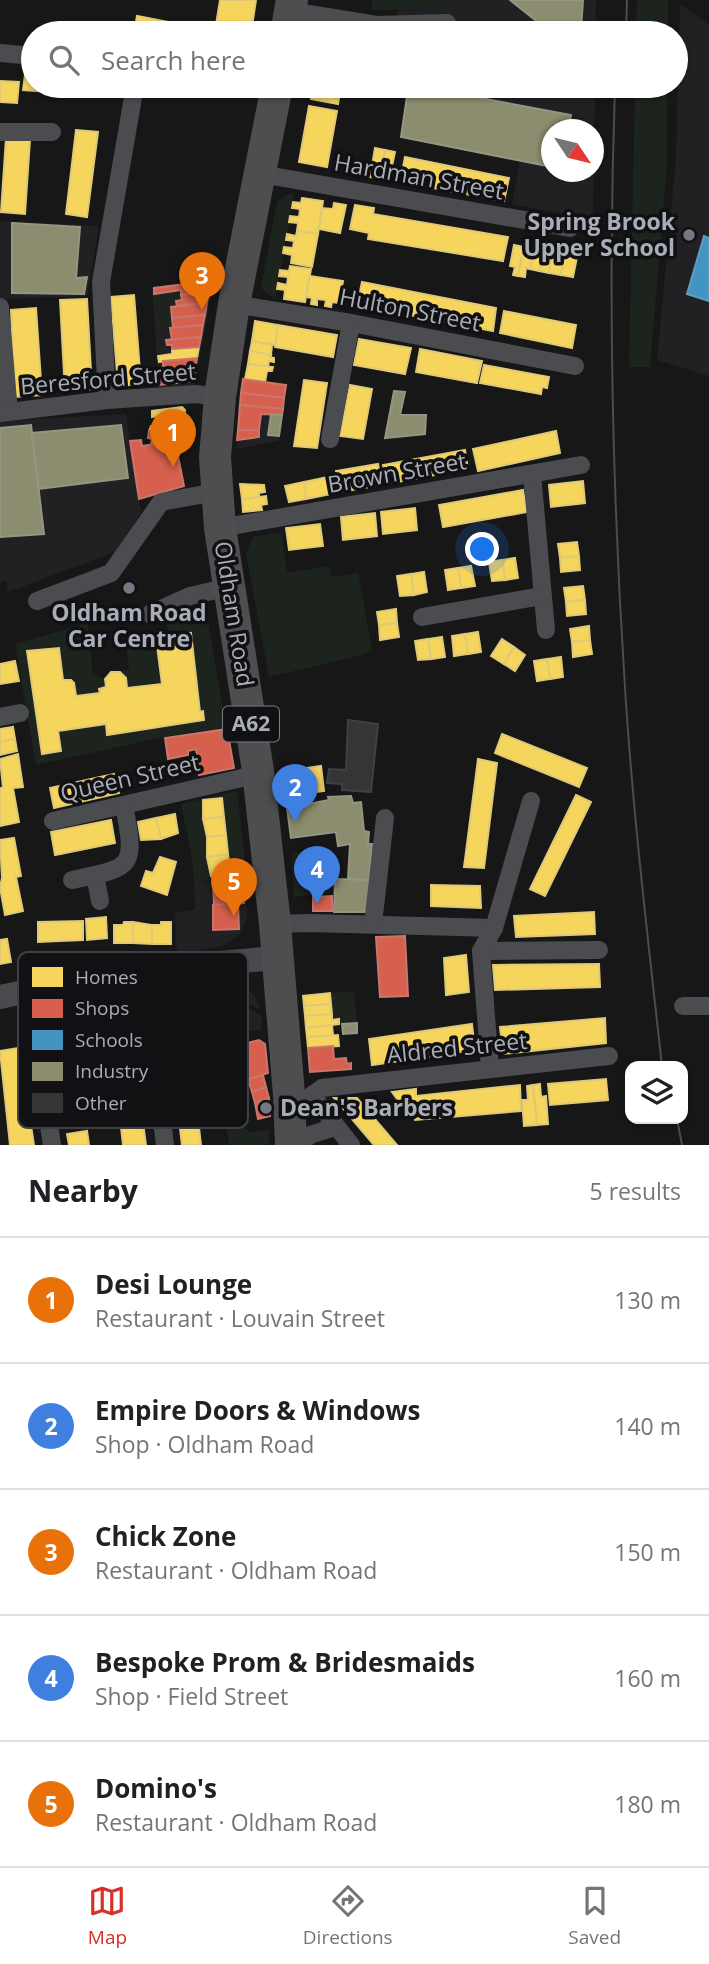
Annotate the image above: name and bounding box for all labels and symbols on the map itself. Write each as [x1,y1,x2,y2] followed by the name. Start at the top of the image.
[541,119,604,182] north arrow
[332,145,506,207] street label: Hardman Street
[523,205,676,263] place label: Spring Brook Upper School
[681,227,697,243] marker: Spring Brook Upper School
[179,252,225,310] pin: 3
[337,280,484,338] street label: Hulton Street
[19,354,197,402] street label: Beresford Street
[150,409,196,467] pin: 1
[325,444,469,500] street label: Brown Street
[465,532,499,566] your location
[208,539,262,689] street label: Oldham Road
[121,580,137,596] marker: Oldham Road Car Centre
[51,596,207,654] place label: Oldham Road Car Centre
[223,706,279,742] road number: A62
[57,745,203,809] street label: Queen Street
[272,764,318,822] pin: 2
[294,846,340,904] pin: 4
[211,858,257,916] pin: 5
[18,952,248,1128] legend
[75,964,138,990] text: Homes
[75,995,129,1021] text: Shops
[385,1024,529,1070] street label: Aldred Street
[75,1027,143,1053] text: Schools
[75,1058,149,1084] text: Industry
[75,1090,127,1116] text: Other
[280,1091,453,1123] place label: Dean's Barbers
[258,1100,274,1116] marker: Dean's Barbers

